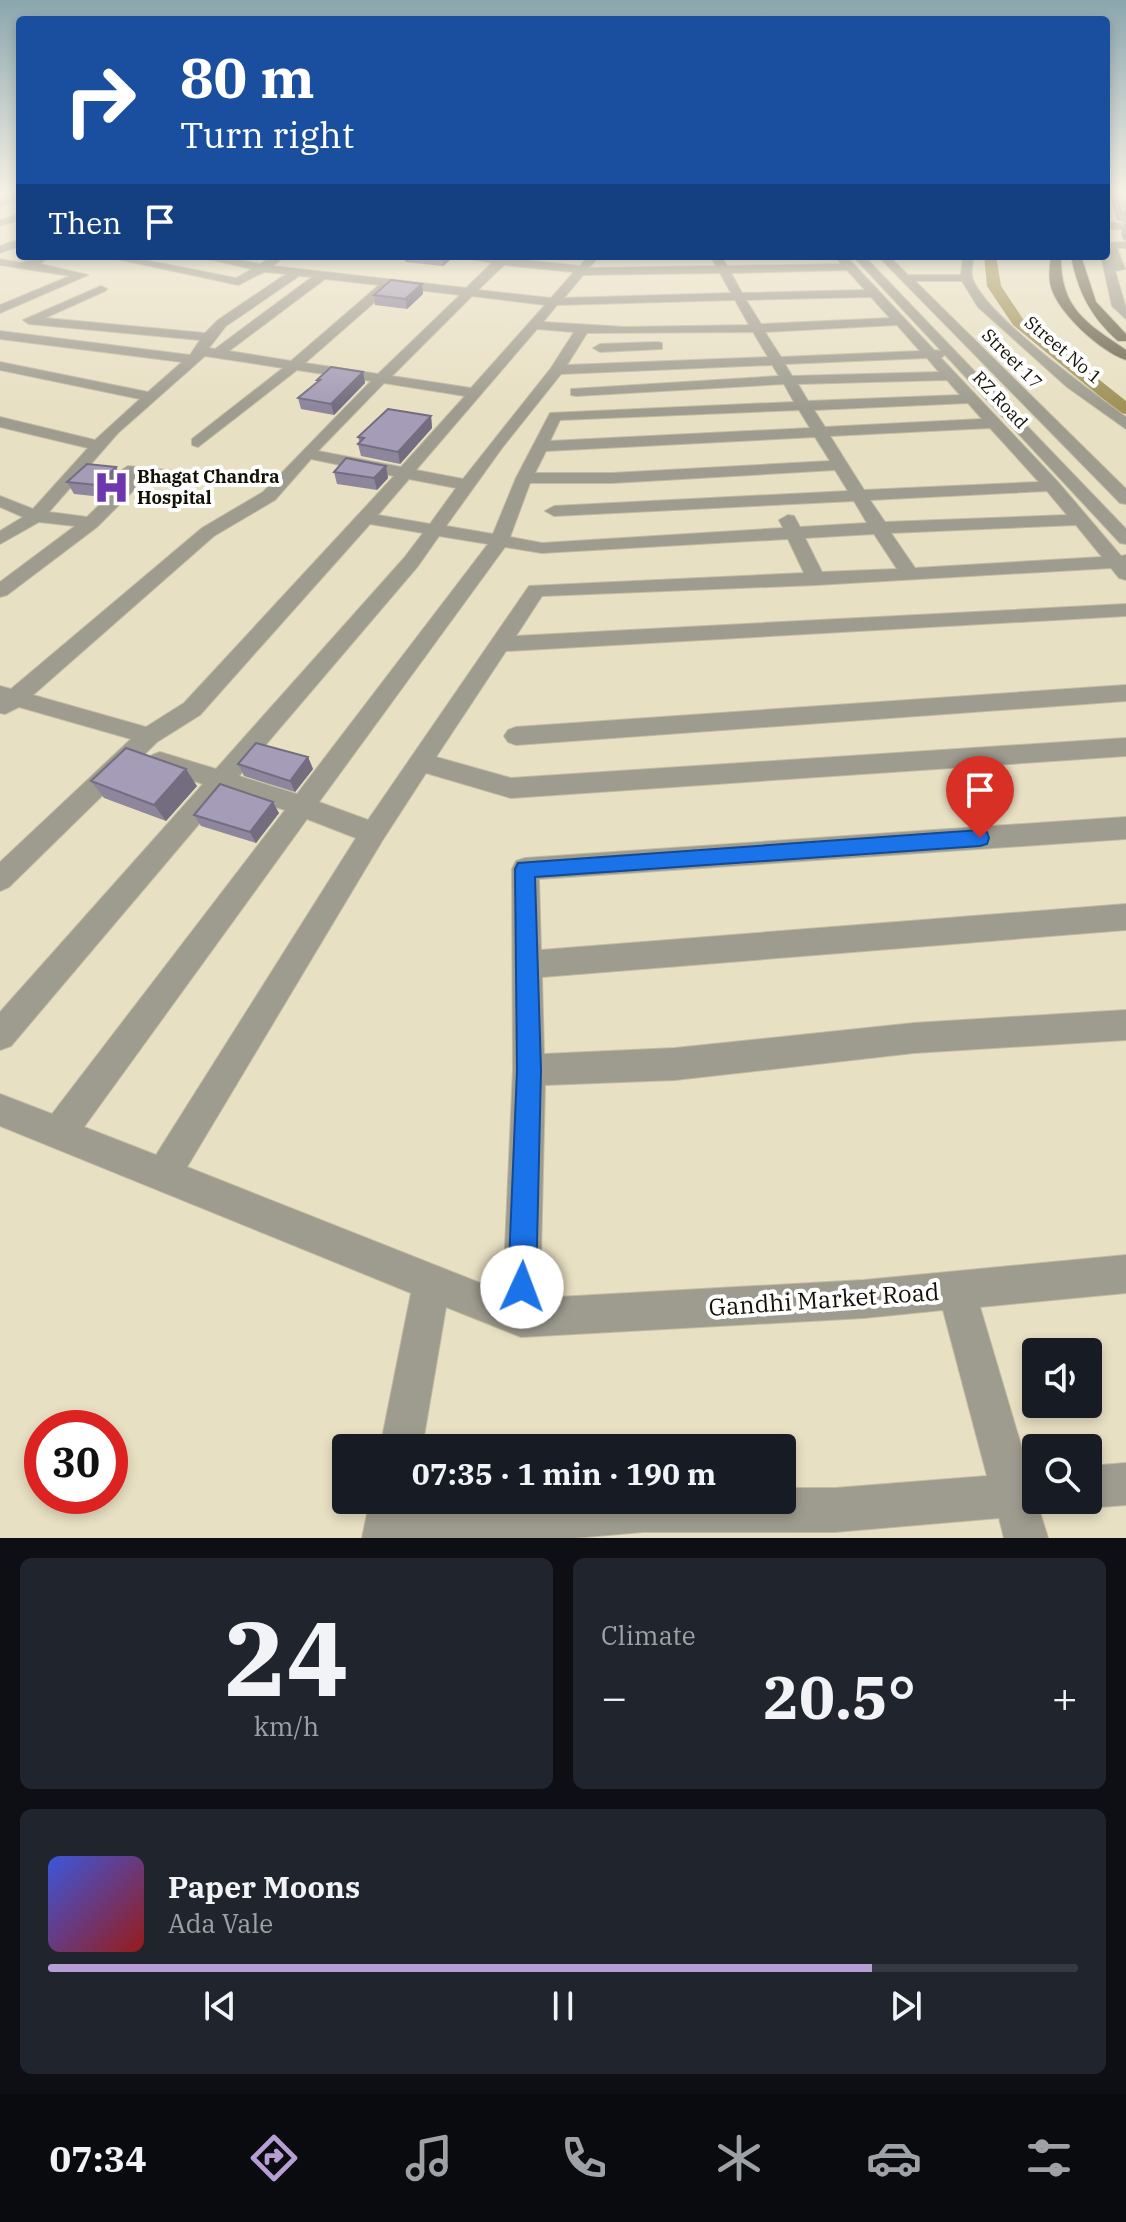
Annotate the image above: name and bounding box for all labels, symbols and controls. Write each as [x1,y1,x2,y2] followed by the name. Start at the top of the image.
[180,41,315,113] text: 80 m
[48,48,152,152] icon: right
[180,111,354,158] text: Turn right
[138,200,182,244] icon: arrive
[48,203,122,242] text: Then
[1020,311,1107,389] street label: Street No 1
[977,324,1047,394] street label: Street 17
[968,366,1033,433] street label: RZ Road
[137,465,279,509] place label: Bhagat Chandra Hospital
[92,468,130,506] hospital icon: Bhagat Chandra Hospital
[946,756,1014,838] pin
[958,768,1002,812] icon: arrive
[480,1245,564,1329] position arrow
[708,1275,940,1323] street label: Gandhi Market Road
[1022,1338,1102,1514] map controls
[1022,1338,1102,1418] button: sound
[24,1410,128,1514] speed limit sign: 30
[1022,1434,1102,1514] button: search
[412,1454,716,1493] text: 07:35 · 1 min · 190 m
[224,1589,349,1725] text: 24
[601,1618,696,1652] text: Climate
[763,1657,916,1736] text: 20.5°
[601,1668,627,1725] text: −
[1052,1668,1078,1725] text: +
[254,1709,319,1743] text: km/h
[168,1867,360,1906] text: Paper Moons
[168,1906,273,1940] text: Ada Vale
[198,1984,242,2028] icon: previous
[541,1984,585,2028] icon: pause
[884,1984,928,2028] icon: next
[246,2130,302,2186] icon: directions
[401,2130,457,2186] icon: music
[556,2130,612,2186] icon: phone
[711,2130,767,2186] icon: climate
[866,2130,922,2186] icon: car
[1021,2130,1077,2186] icon: filters
[49,2135,147,2182] text: 07:34

